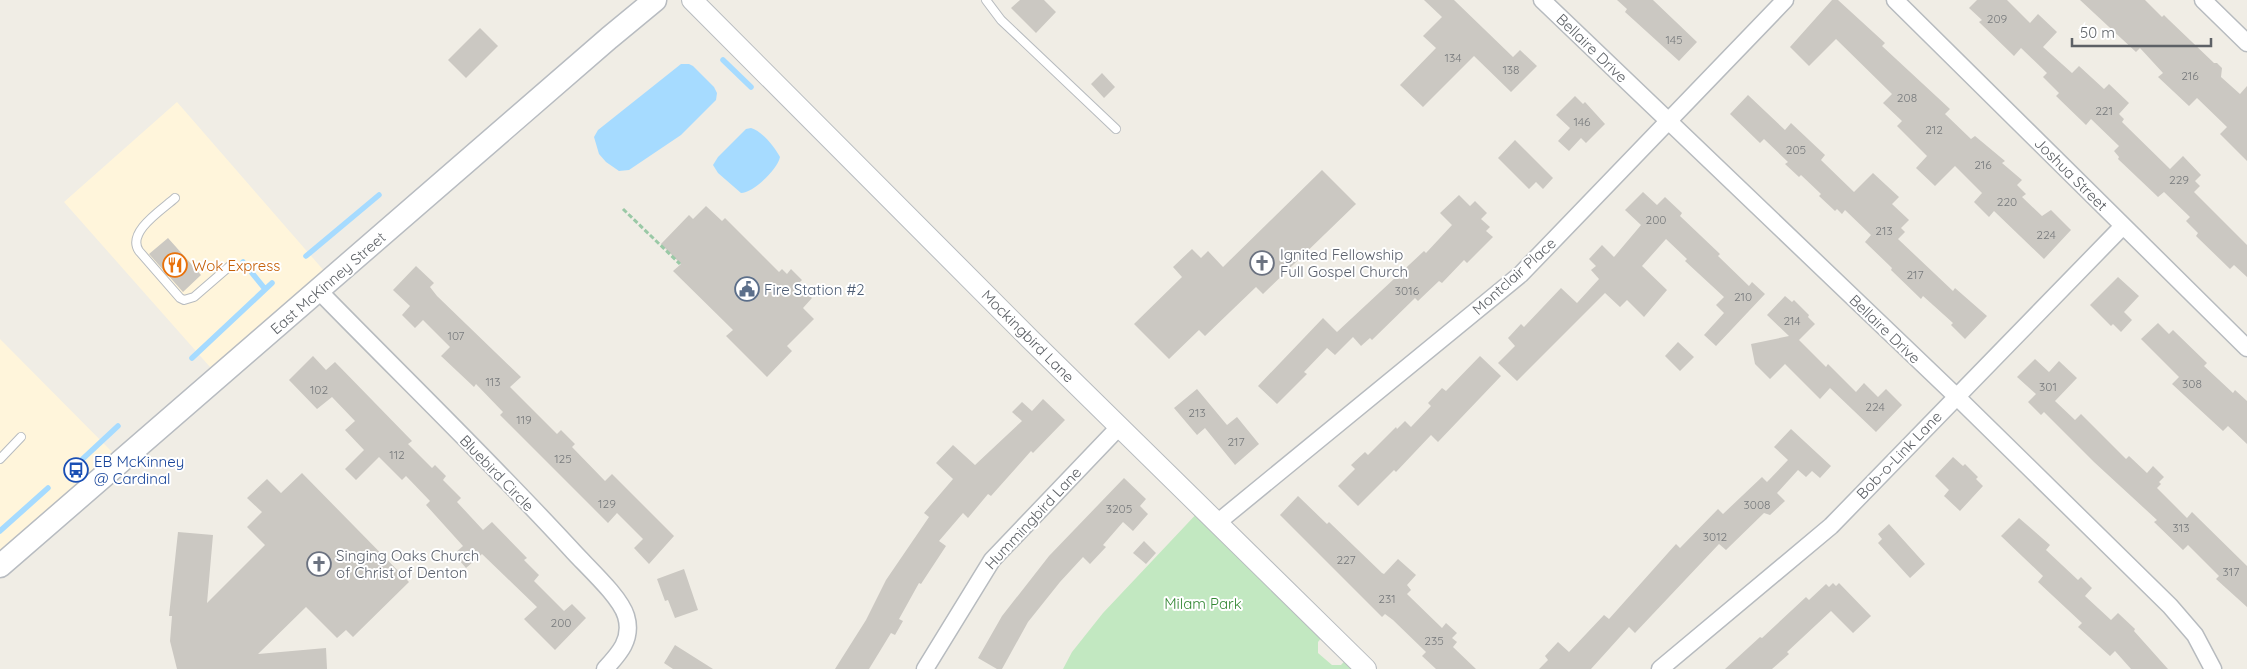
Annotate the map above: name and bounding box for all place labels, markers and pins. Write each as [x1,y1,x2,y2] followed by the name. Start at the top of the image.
[1280,245,1408,281] place label: Ignited Fellowship Full Gospel Church
[1249,250,1275,276] church icon: Ignited Fellowship Full Gospel Church
[162,252,188,278] restaurant icon: Wok Express
[192,256,280,275] place label: Wok Express
[734,276,760,302] public building icon: Fire Station #2
[764,280,865,299] place label: Fire Station #2
[94,452,184,488] place label: EB McKinney @ Cardinal
[63,457,89,483] bus stop icon: EB McKinney @ Cardinal
[336,546,479,582] place label: Singing Oaks Church of Christ of Denton
[306,551,332,577] church icon: Singing Oaks Church of Christ of Denton

